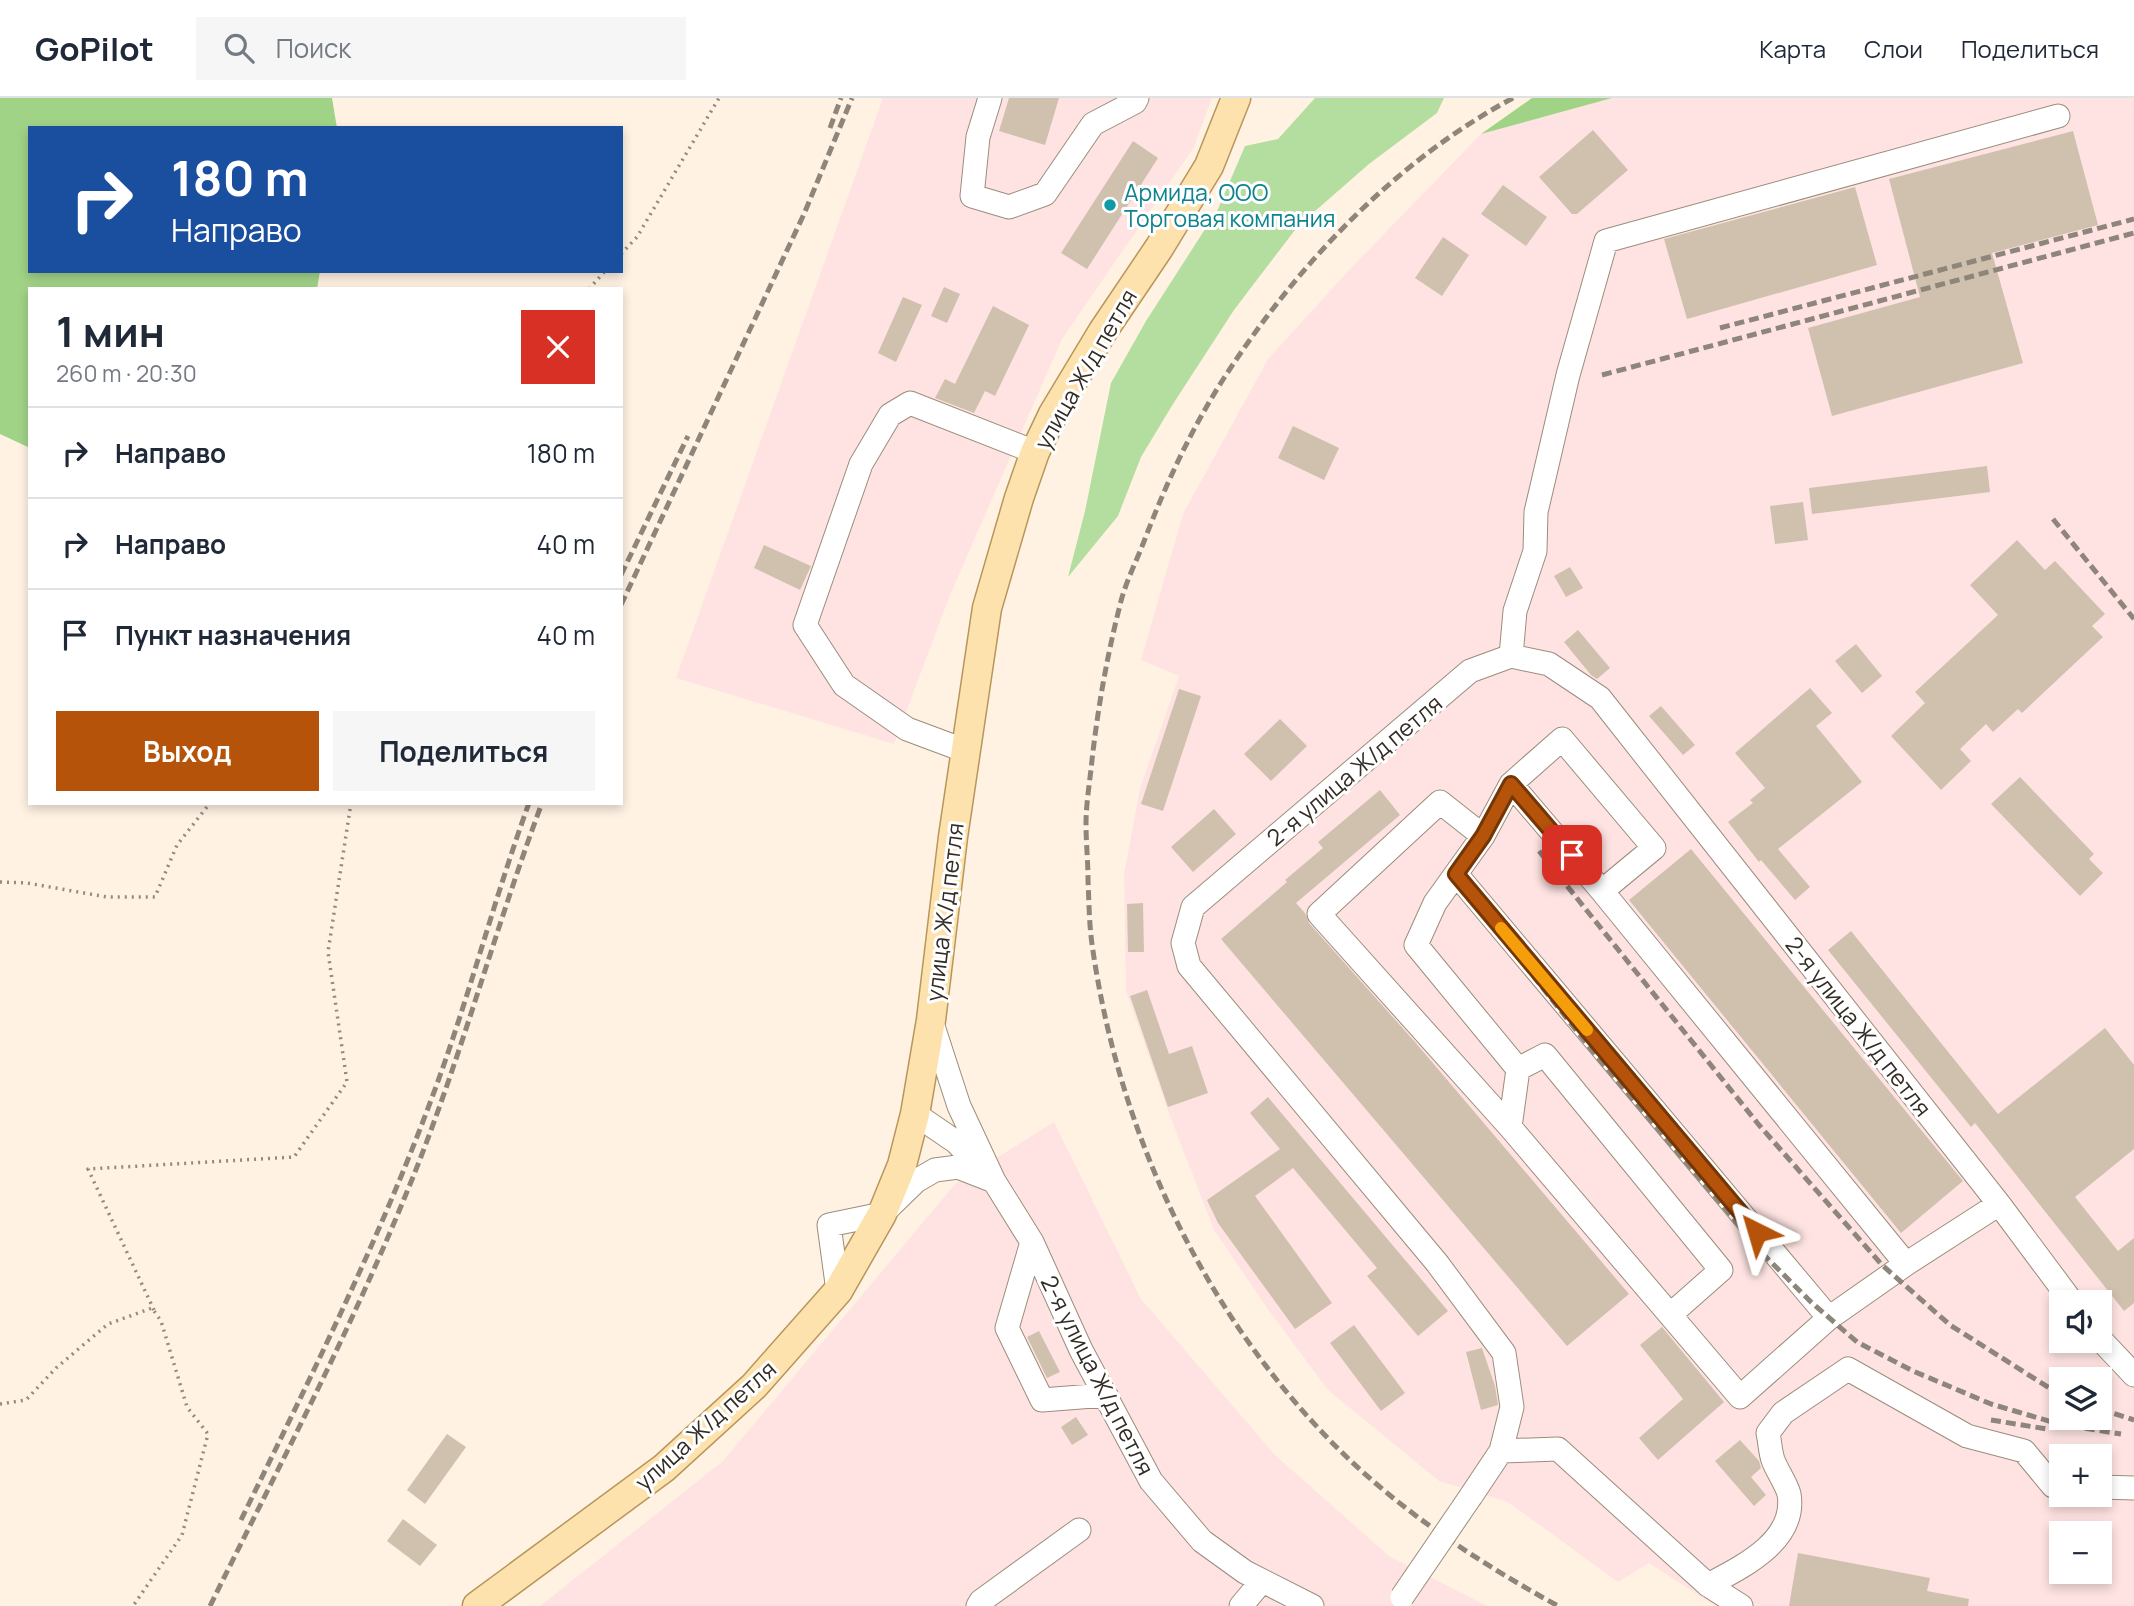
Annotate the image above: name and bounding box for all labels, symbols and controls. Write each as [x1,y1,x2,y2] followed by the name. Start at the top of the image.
[196,17,686,80] search box
[35,26,154,71] text: GoPilot
[220,29,258,67] icon: search
[276,30,351,66] text: Поиск
[1759,32,1826,65] text: Карта
[1864,32,1923,65] text: Слои
[1961,32,2099,65] text: Поделиться
[171,144,309,211] text: 180 m
[56,154,147,245] icon: right
[1124,176,1336,234] place label: Армида, ООО Торговая компания
[1102,197,1118,213] marker: Армида, ООО Торговая компания
[171,208,302,252] text: Направо
[1026,283,1144,455] street label: улица Ж/д петля
[56,302,165,360] text: 1 мин
[521,310,595,384] button: close
[56,357,197,389] text: 260 m · 20:30
[56,434,94,472] icon: right
[115,435,226,471] text: Направо
[527,435,595,471] text: 180 m
[56,525,94,563] icon: right
[115,526,226,562] text: Направо
[537,526,595,562] text: 40 m
[56,616,94,654] icon: arrive
[115,617,351,653] text: Пункт назначения
[537,617,595,653] text: 40 m
[1259,687,1449,853] street label: 2-я улица Ж/д петля
[56,711,319,791] button: Выход
[333,711,595,791] button: Поделиться
[917,821,971,1003] street label: улица Ж/д петля
[1542,825,1602,885] pin
[1553,836,1591,874] icon: arrive
[1779,929,1939,1123] street label: 2-я улица Ж/д петля
[1720,1195,1794,1269] position arrow
[1034,1270,1162,1480] street label: 2-я улица Ж/д петля
[2049,1290,2112,1584] map controls
[2049,1290,2112,1353] button: sound
[627,1353,783,1497] street label: улица Ж/д петля
[2049,1367,2112,1430] button: layers
[2049,1444,2112,1507] button: +
[2049,1521,2112,1584] button: −

